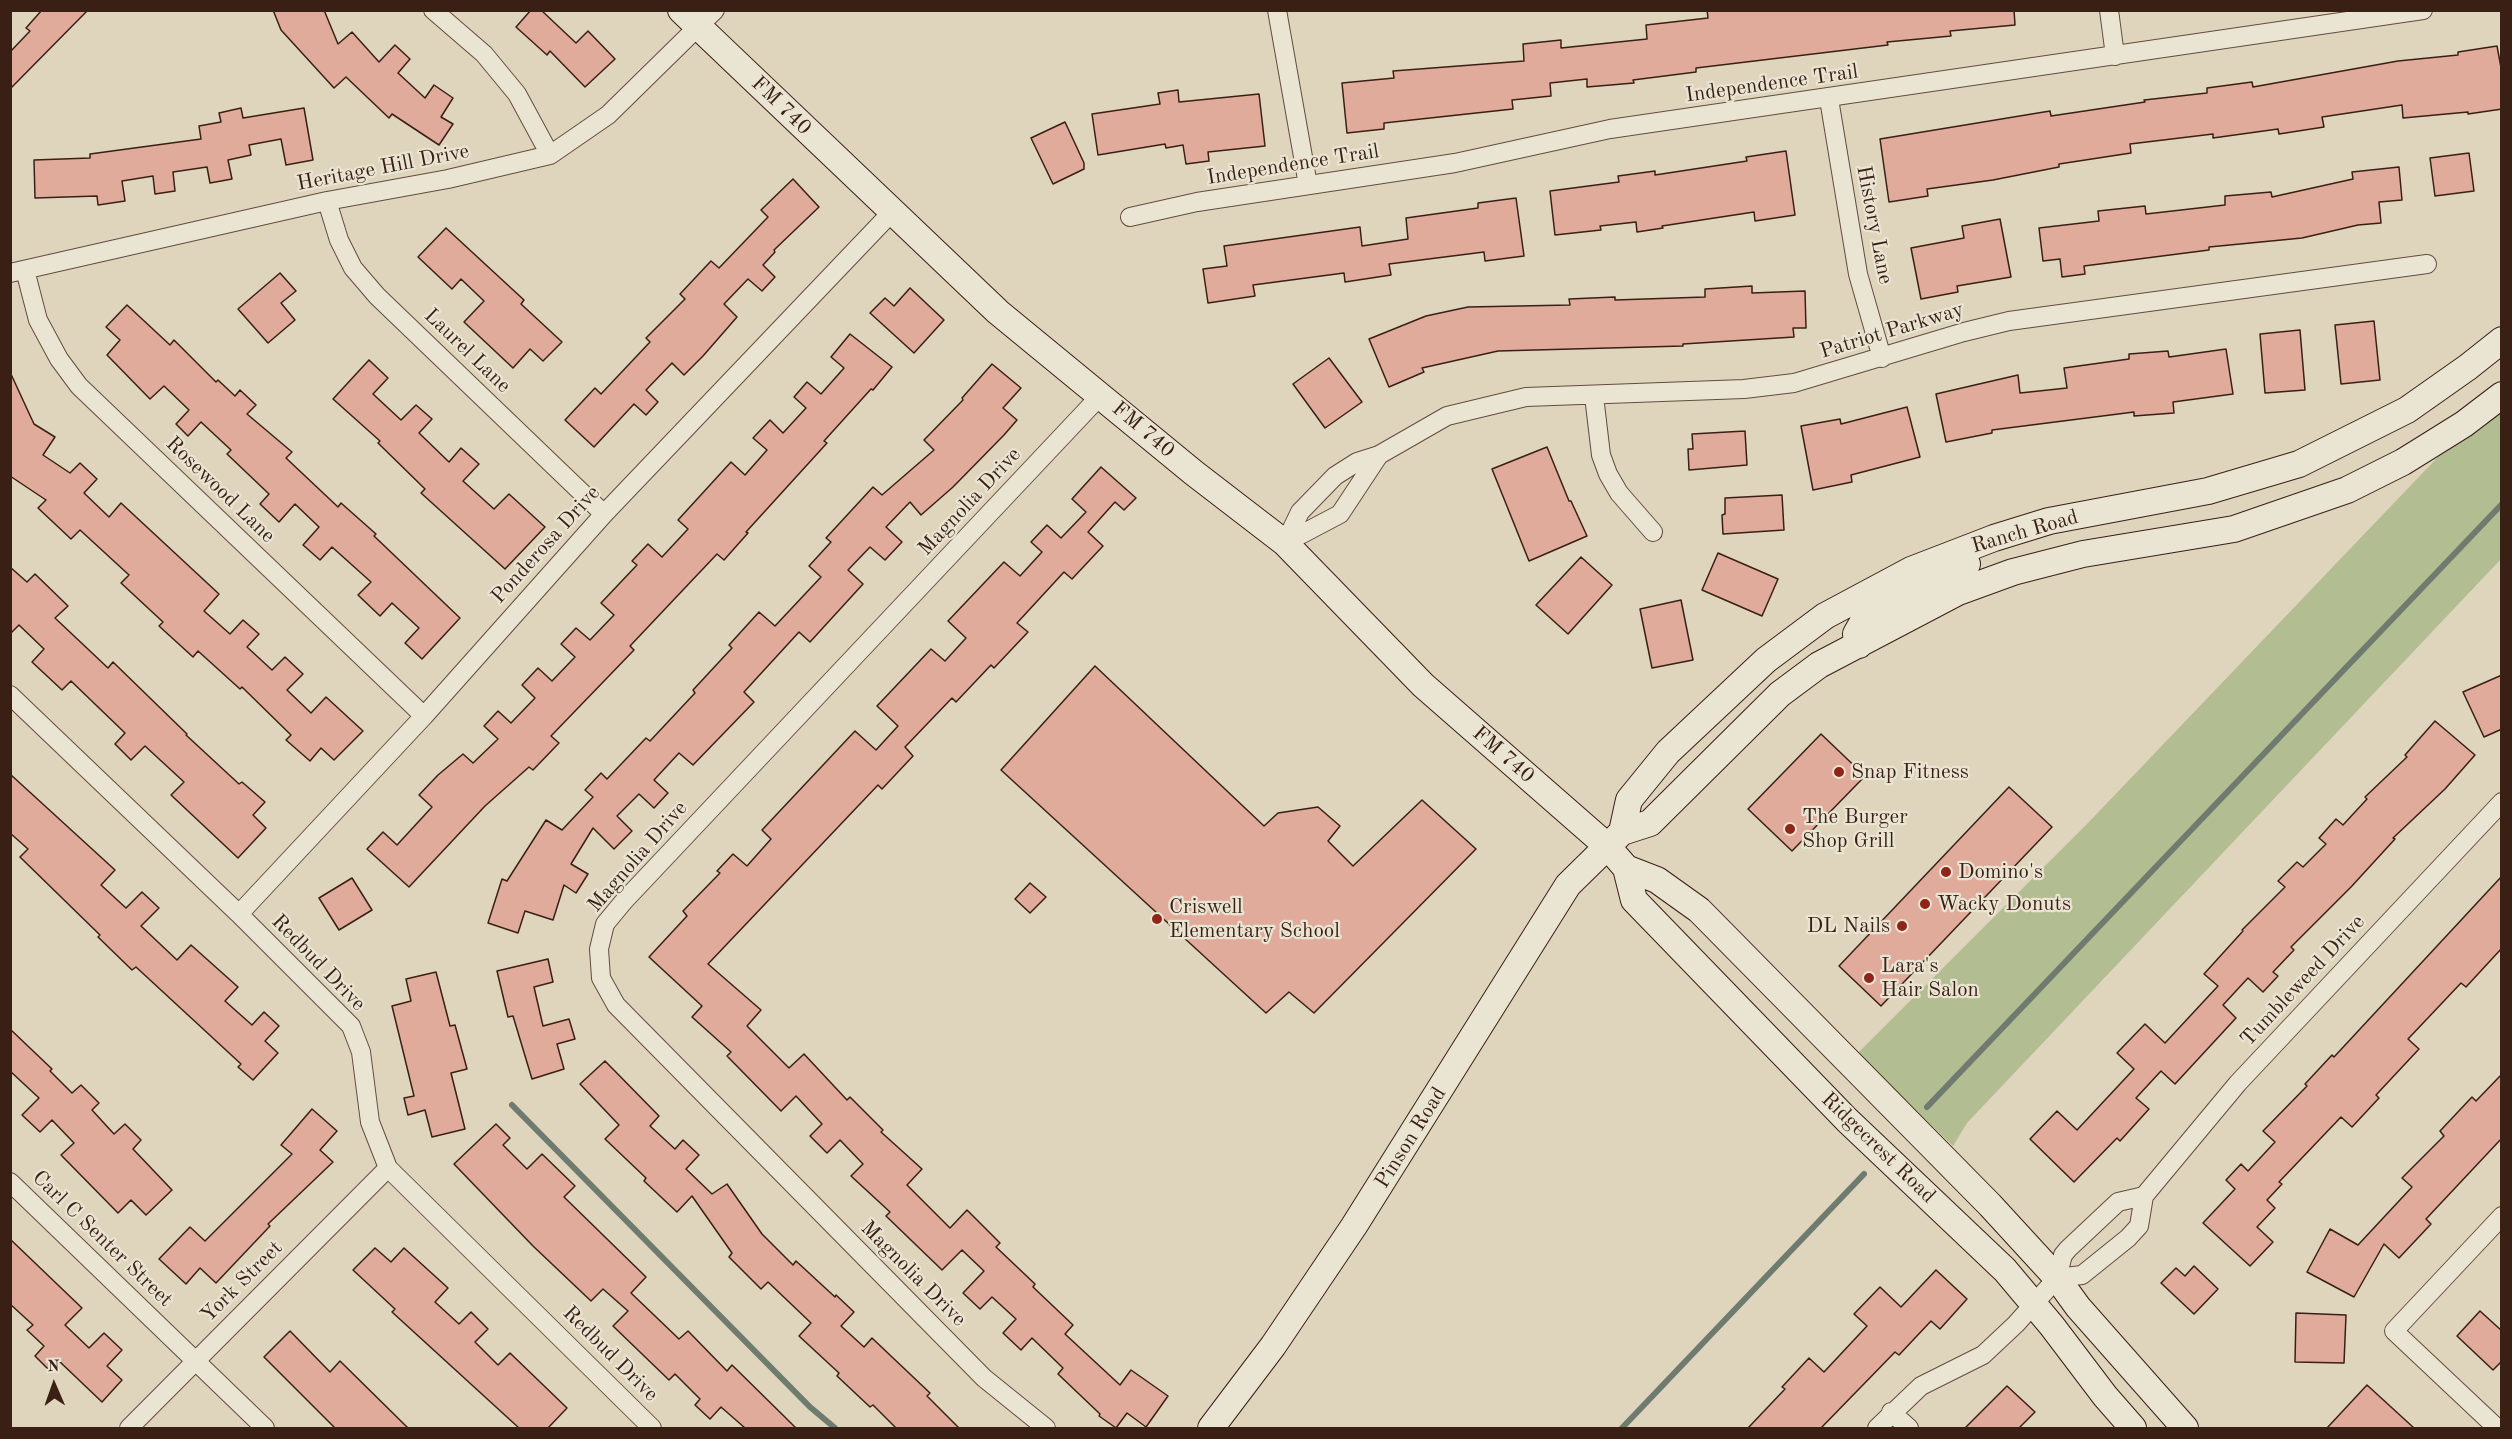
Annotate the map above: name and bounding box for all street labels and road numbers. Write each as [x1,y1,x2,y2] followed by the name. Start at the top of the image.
[1684,59,1860,109] street label: Independence Trail
[746,71,816,141] street label: FM 740
[295,139,471,197] street label: Heritage Hill Drive
[1205,139,1381,191] street label: Independence Trail
[1850,164,1898,286] street label: History Lane
[1817,297,1967,365] street label: Patriot Parkway
[418,303,516,399] street label: Laurel Lane
[1106,396,1180,464] street label: FM 740
[160,431,280,549] street label: Rosewood Lane
[913,443,1027,561] street label: Magnolia Drive
[486,481,606,609] street label: Ponderosa Drive
[1969,505,2081,559] street label: Ranch Road
[1467,721,1539,789] street label: FM 740
[583,796,693,918] street label: Magnolia Drive
[266,909,370,1017] street label: Redbud Drive
[2236,910,2370,1052] street label: Tumbleweed Drive
[1370,1083,1452,1193] street label: Pinson Road
[1816,1087,1940,1209] street label: Ridgecrest Road
[26,1165,178,1313] street label: Carl C Senter Street
[855,1216,971,1332] street label: Magnolia Drive
[196,1236,288,1328] street label: York Street
[557,1301,663,1407] street label: Redbud Drive

